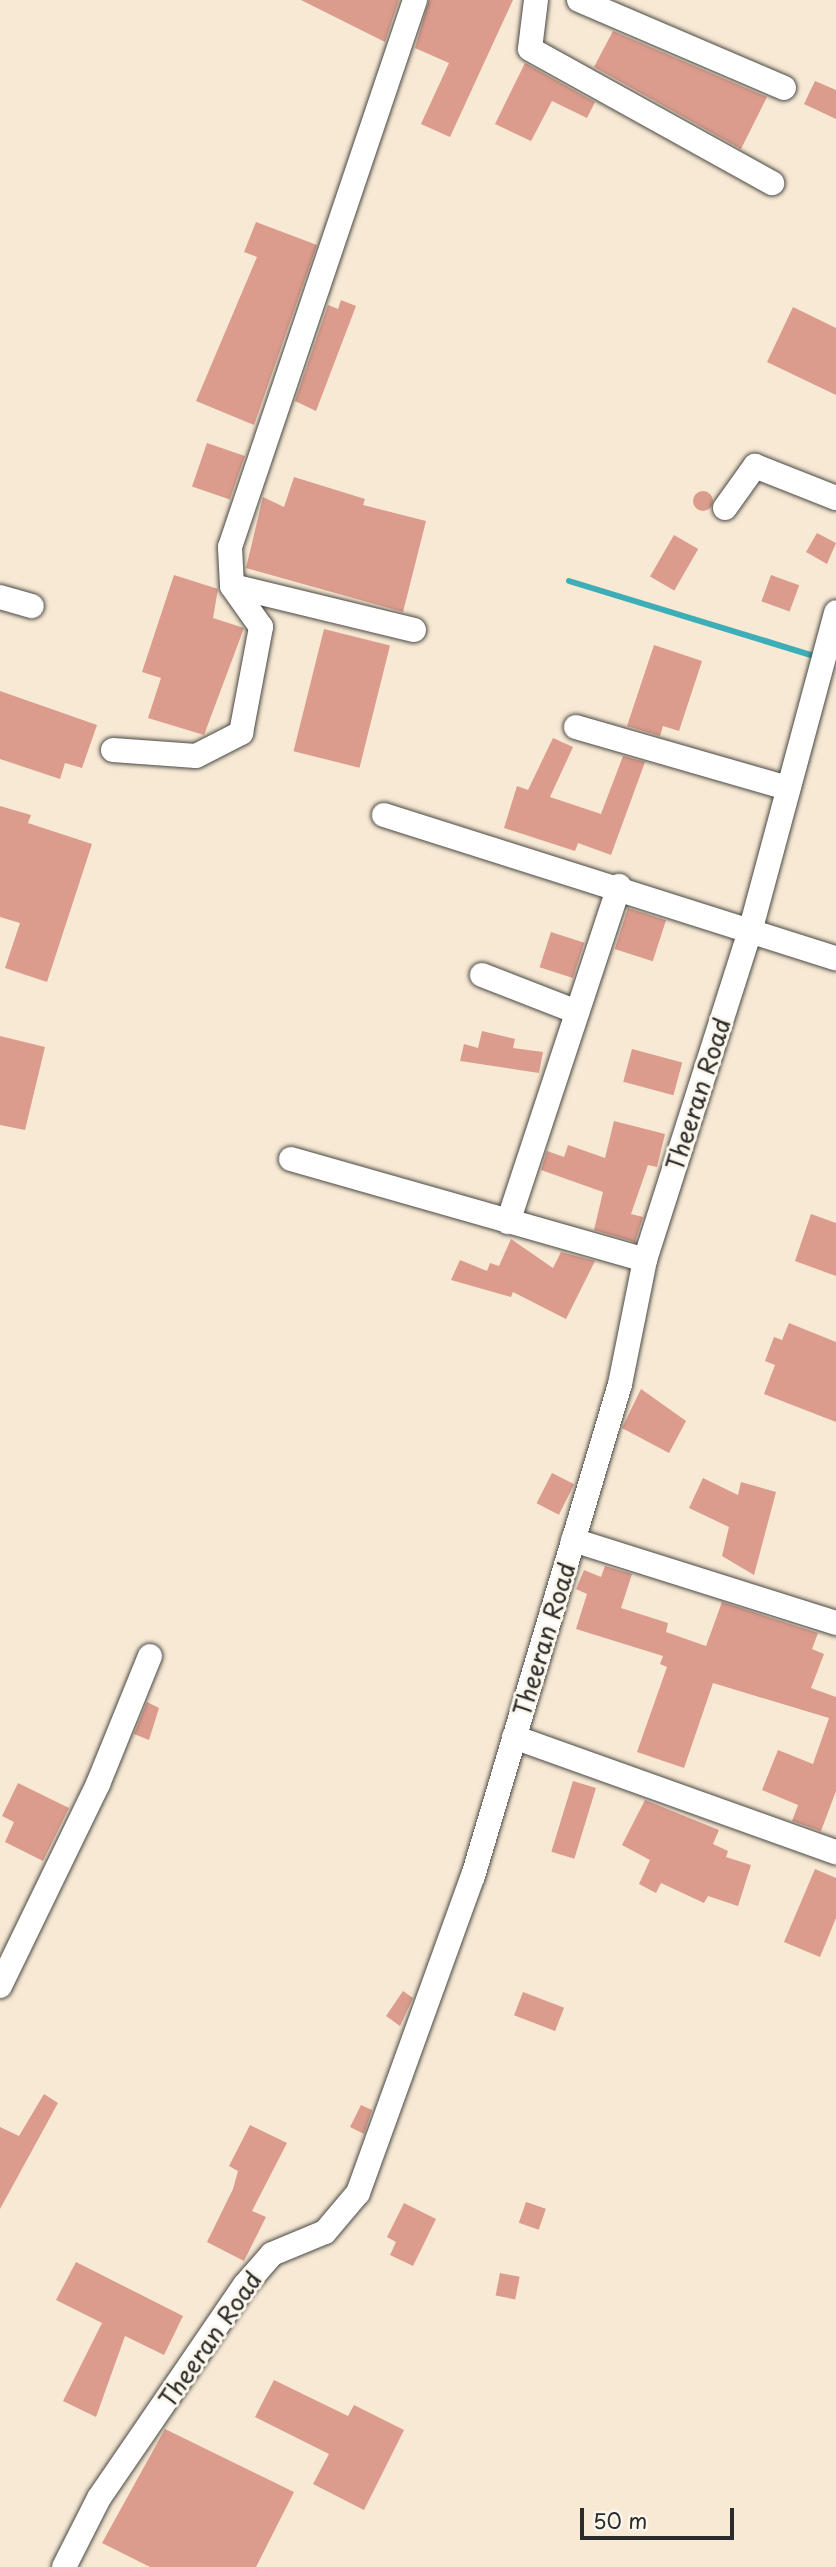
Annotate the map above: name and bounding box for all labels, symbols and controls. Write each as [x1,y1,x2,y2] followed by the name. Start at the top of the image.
[660,1014,736,1174] street label: Theeran Road
[507,1559,581,1719] street label: Theeran Road
[153,2266,267,2412] street label: Theeran Road
[584,2494,738,2538] scale bar
[593,2504,647,2536] text: 50 m

